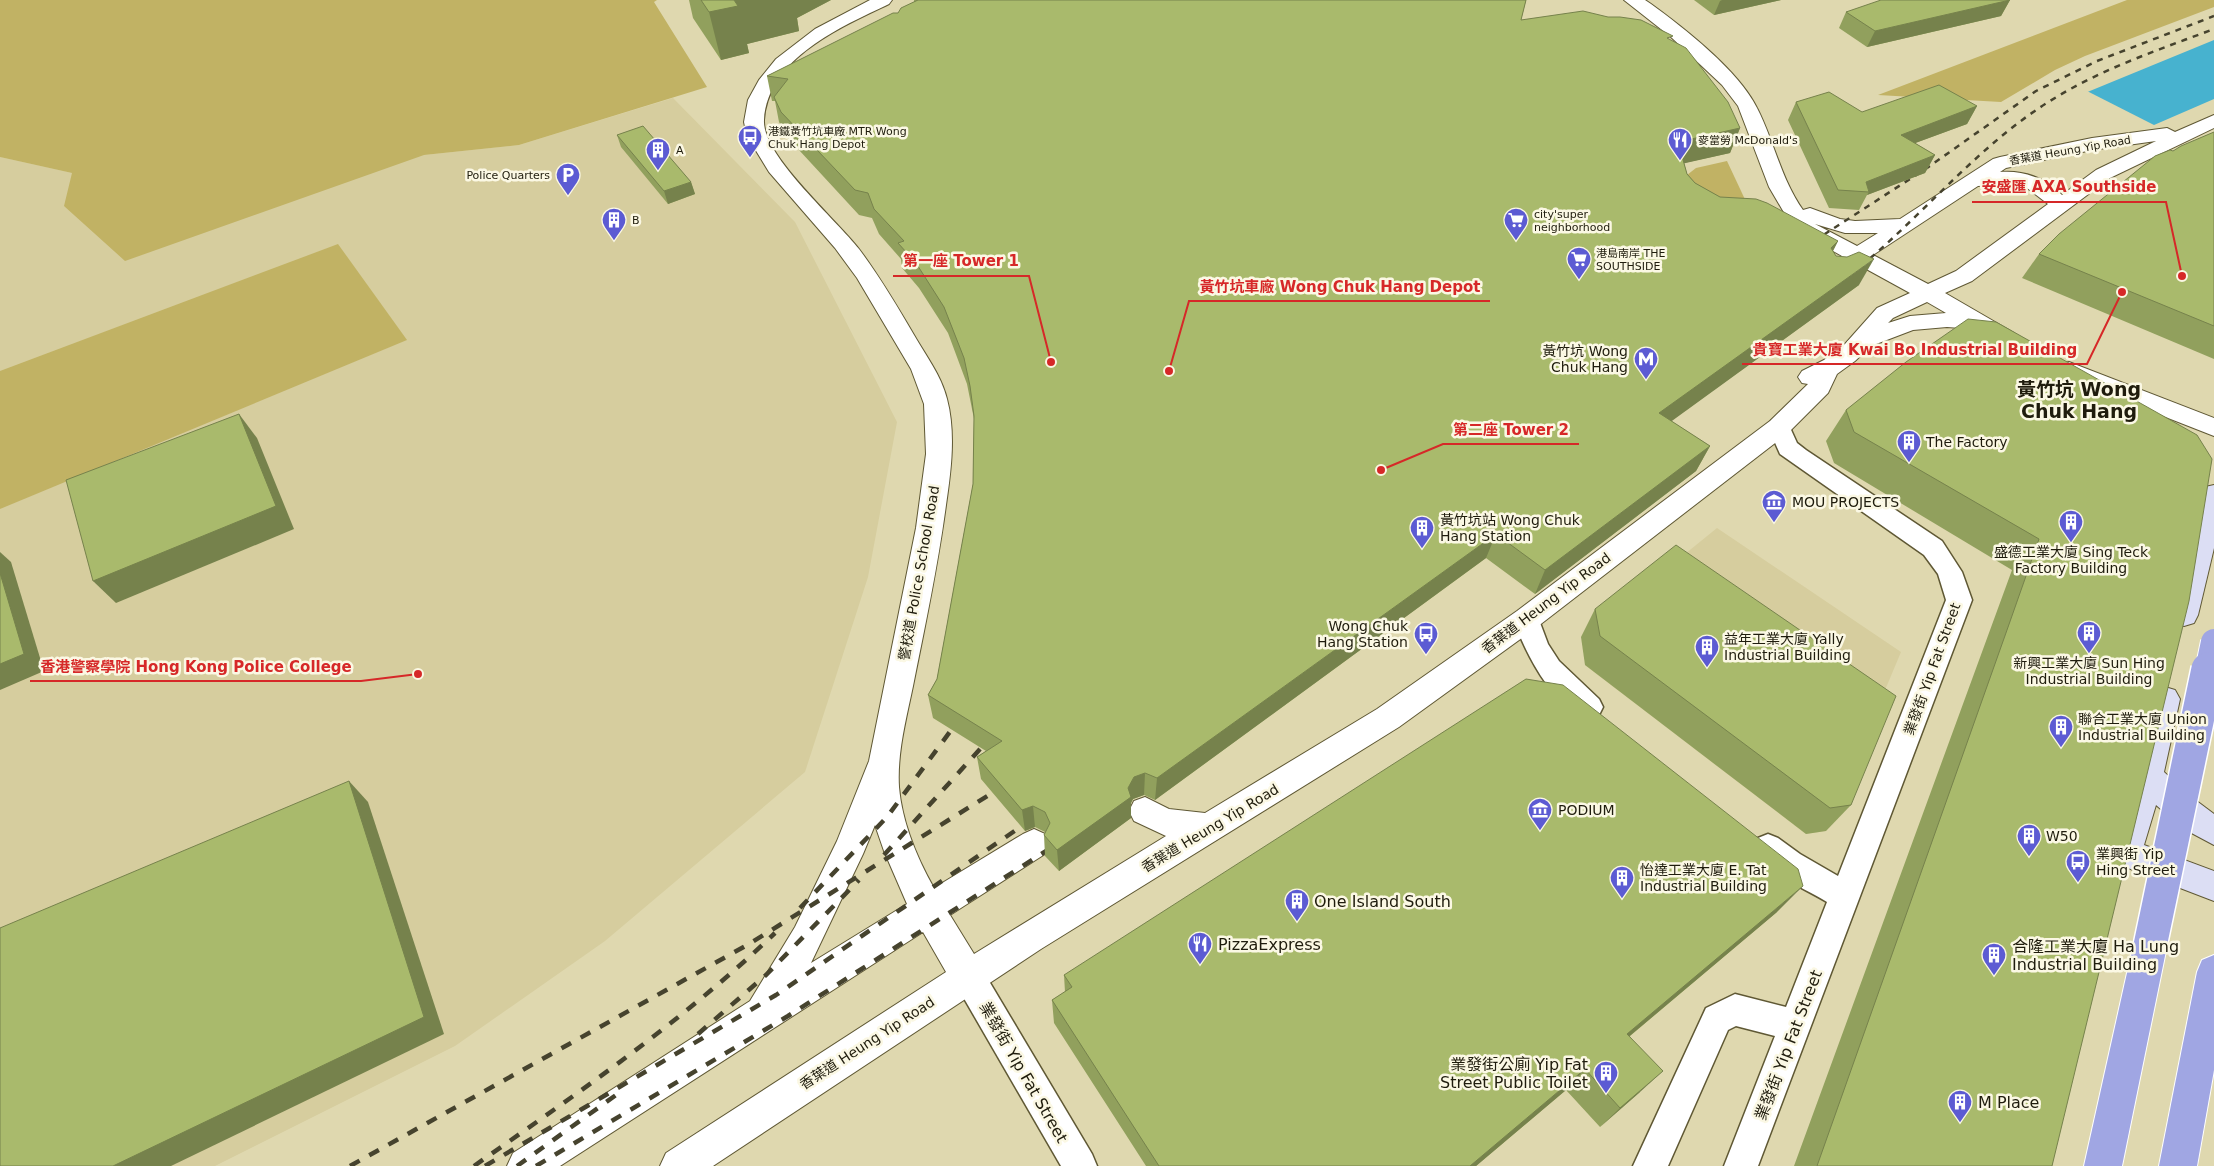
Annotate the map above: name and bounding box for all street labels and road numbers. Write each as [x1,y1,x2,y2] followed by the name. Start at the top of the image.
[2008,133,2132,168] street label: 香葉道 Heung Yip Road
[896,484,942,662] street label: 警校道 Police School Road
[1478,549,1614,657] street label: 香葉道 Heung Yip Road
[1901,600,1964,737] street label: 業發街 Yip Fat Street
[1139,781,1281,875] street label: 香葉道 Heung Yip Road
[1751,967,1826,1123] street label: 業發街 Yip Fat Street
[797,994,937,1092] street label: 香葉道 Heung Yip Road
[975,998,1072,1146] street label: 業發街 Yip Fat Street

